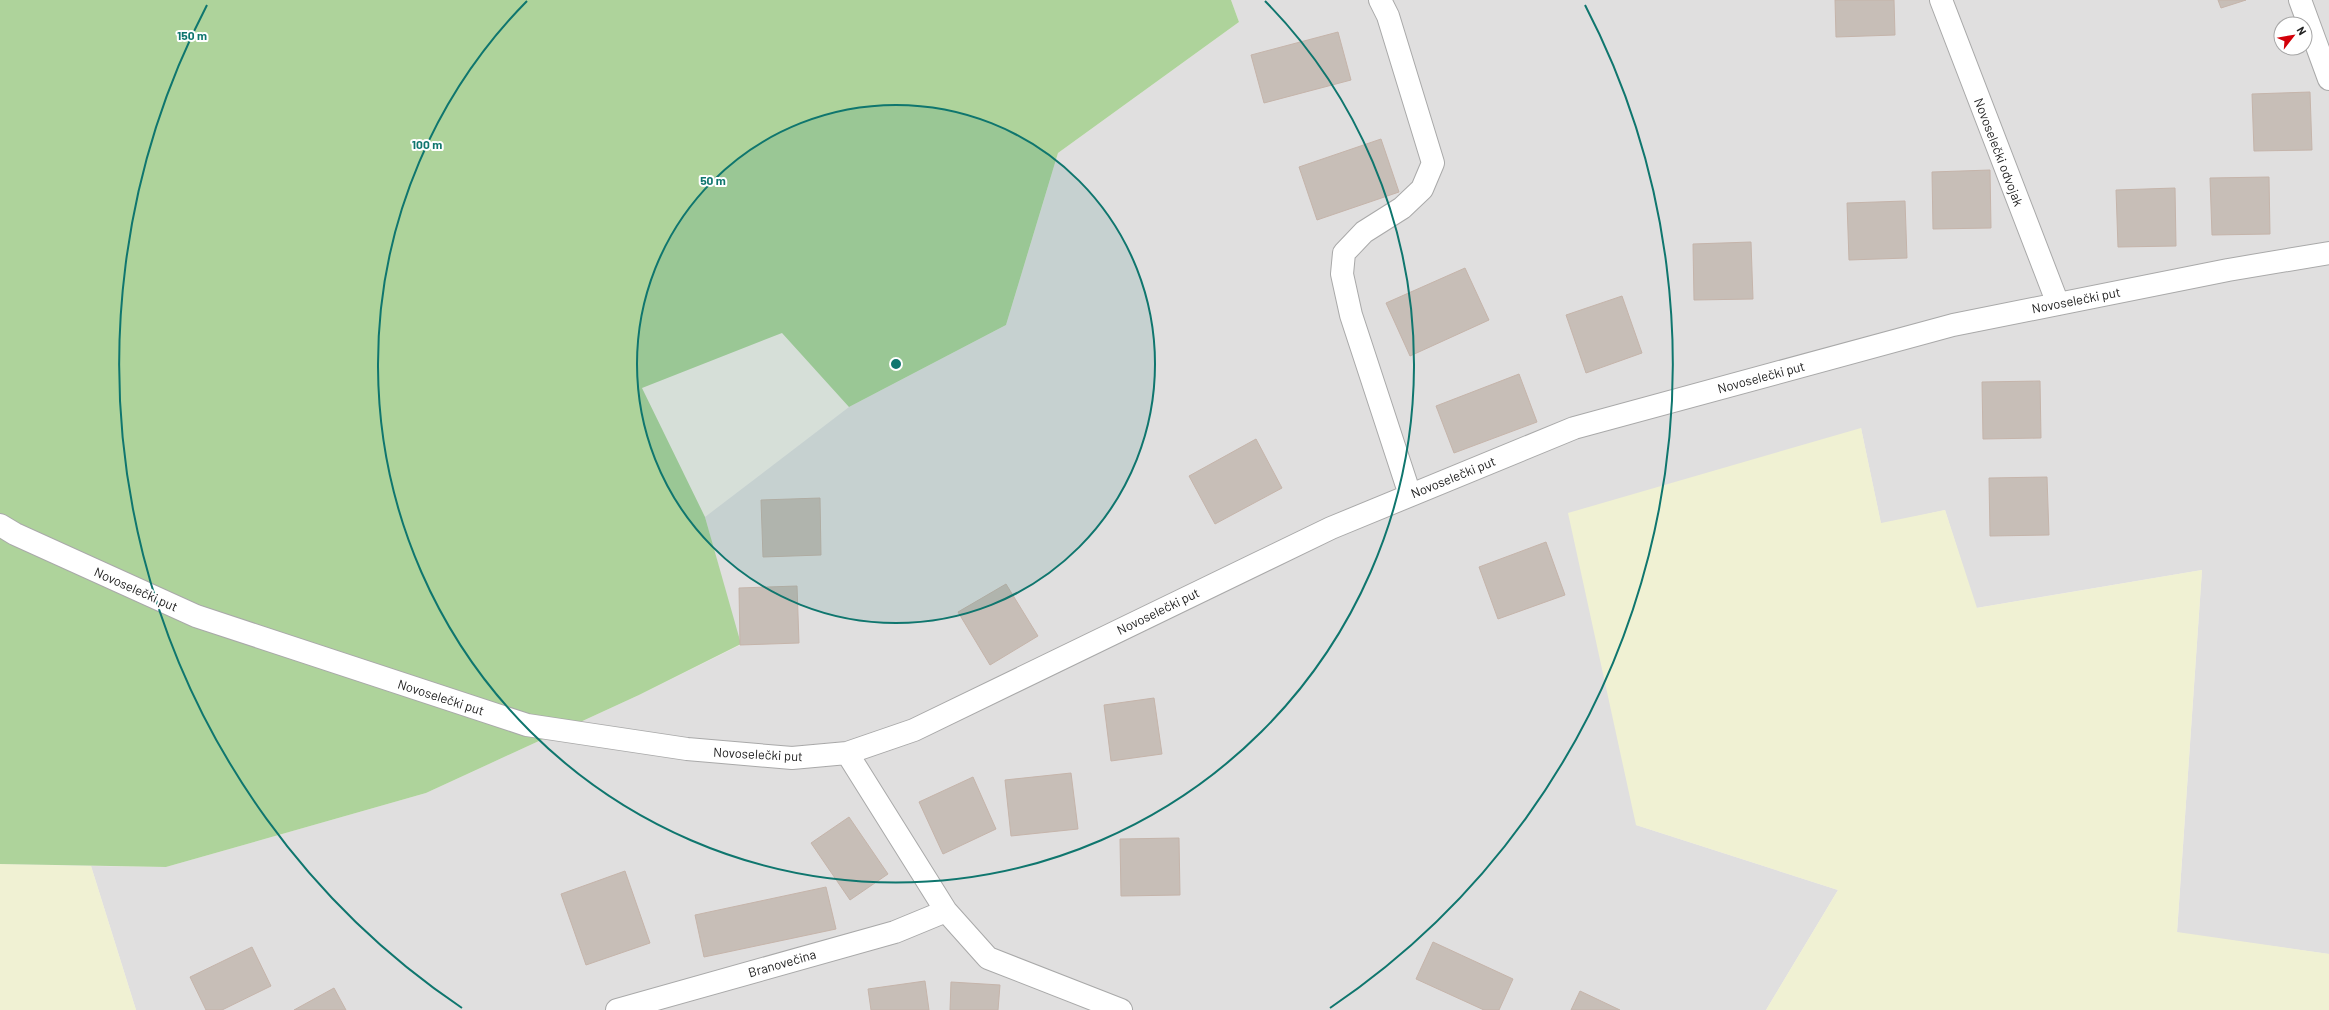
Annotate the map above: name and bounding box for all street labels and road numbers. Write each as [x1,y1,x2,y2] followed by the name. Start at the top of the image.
[1971,96,2027,209] street label: Novoselečki odvojak
[2030,284,2122,316] street label: Novoselečki put
[1716,358,1806,396] street label: Novoselečki put
[1408,453,1498,501] street label: Novoselečki put
[92,563,180,615] street label: Novoselečki put
[1114,584,1202,638] street label: Novoselečki put
[396,676,486,718] street label: Novoselečki put
[713,744,803,764] street label: Novoselečki put
[746,946,818,980] street label: Branovečina

